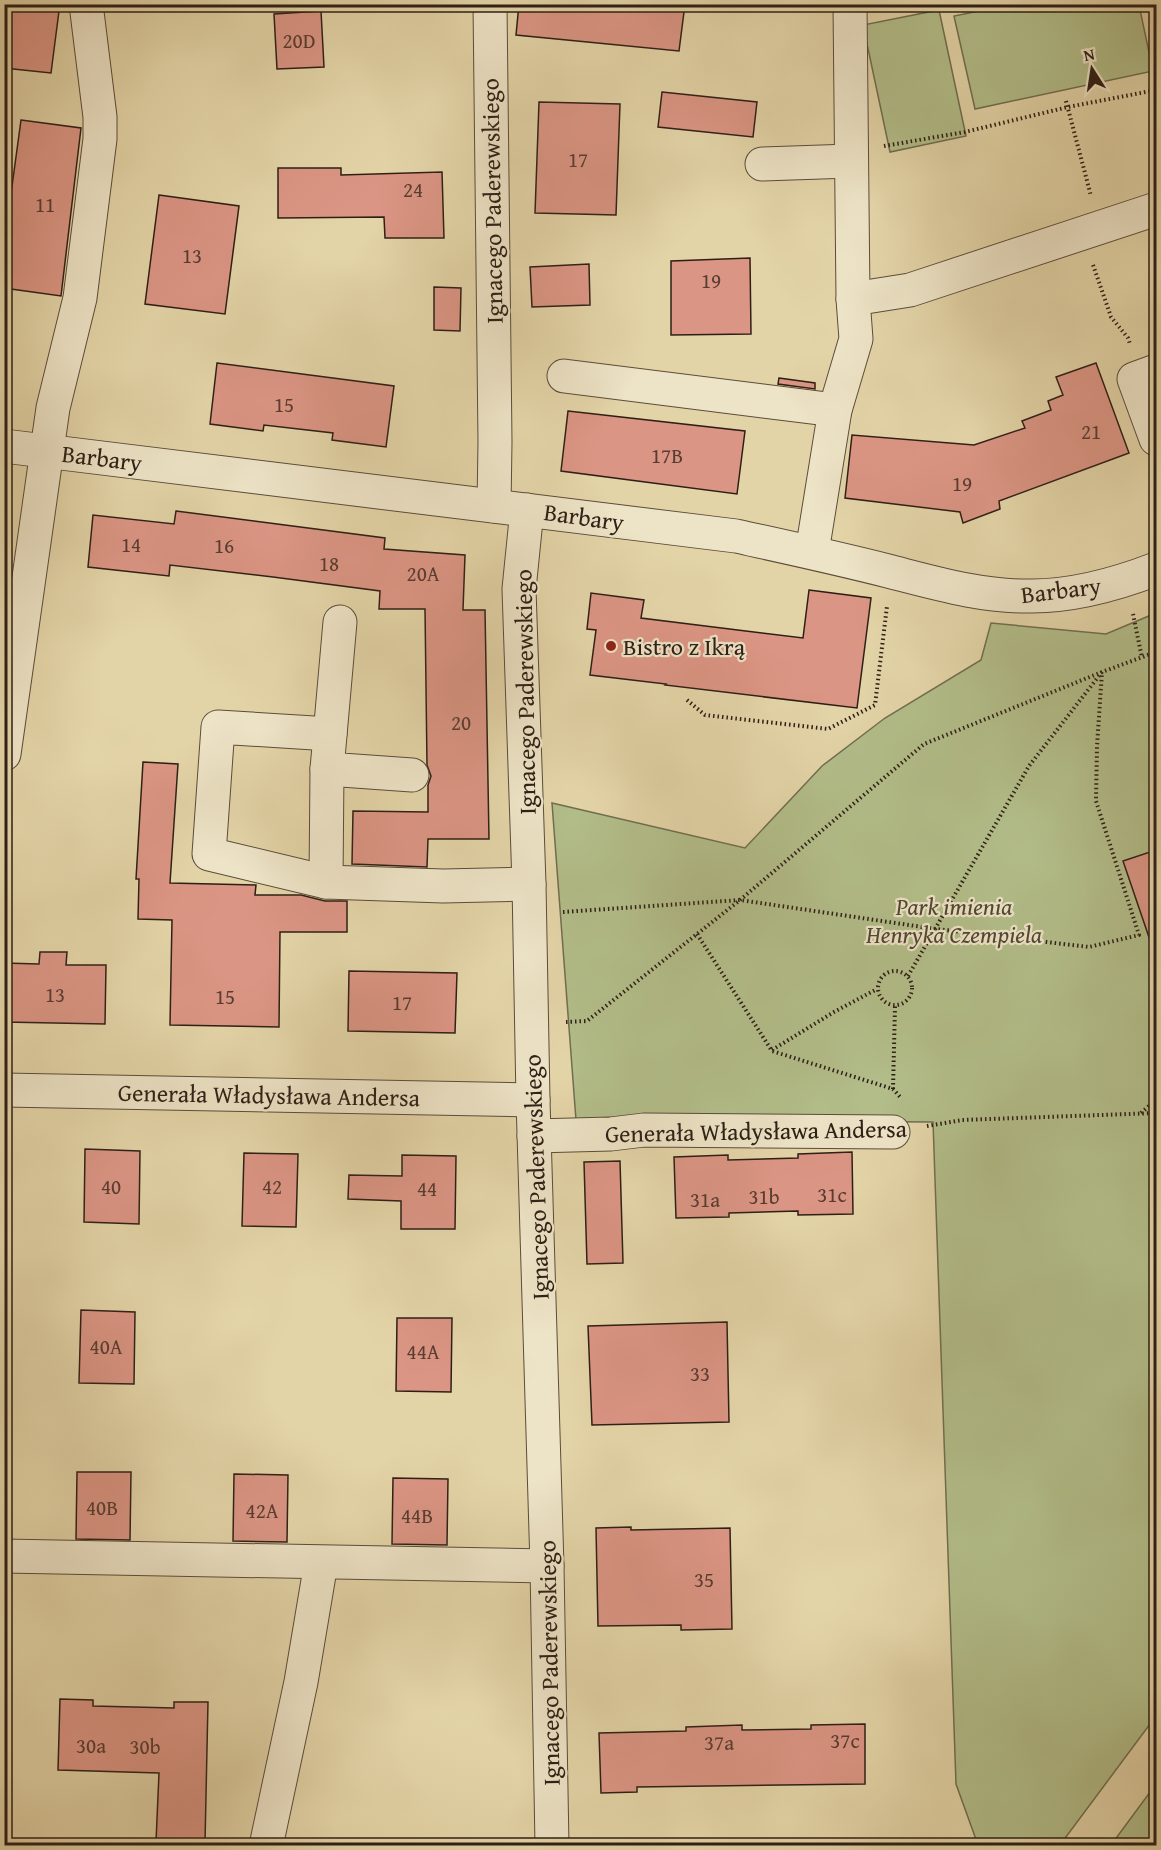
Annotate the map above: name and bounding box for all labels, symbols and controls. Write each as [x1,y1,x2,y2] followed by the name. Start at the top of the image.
[283,25,315,56] house number: 20D
[1062,39,1122,99] north arrow
[1081,41,1097,67] text: N
[472,78,512,324] street label: Ignacego Paderewskiego
[568,144,588,175] house number: 17
[403,174,423,205] house number: 24
[35,189,55,220] house number: 11
[182,240,202,271] house number: 13
[701,265,721,296] house number: 19
[274,389,294,420] house number: 15
[1081,416,1101,447] house number: 21
[60,436,144,480] street label: Barbary
[651,440,683,471] house number: 17B
[952,468,972,499] house number: 19
[542,494,626,540] street label: Barbary
[121,529,141,560] house number: 14
[214,530,234,561] house number: 16
[319,548,339,579] house number: 18
[407,558,440,589] house number: 20A
[1019,568,1103,612] street label: Barbary
[505,569,545,815] street label: Ignacego Paderewskiego
[623,629,746,664] place label: Bistro z Ikrą
[604,639,618,653] marker: Bistro z Ikrą
[451,707,471,738] house number: 20
[865,889,1042,952] park label: Park imienia Henryka Czempiela
[45,979,65,1010] house number: 13
[215,981,235,1012] house number: 15
[392,987,412,1018] house number: 17
[514,1054,558,1300] street label: Ignacego Paderewskiego
[118,1075,421,1115] street label: Generała Władysława Andersa
[605,1111,908,1151] street label: Generała Władysława Andersa
[101,1171,121,1202] house number: 40
[262,1171,282,1202] house number: 42
[417,1173,437,1204] house number: 44
[817,1179,847,1210] house number: 31c
[748,1181,780,1212] house number: 31b
[690,1184,720,1215] house number: 31a
[90,1331,123,1362] house number: 40A
[407,1336,440,1367] house number: 44A
[690,1358,710,1389] house number: 33
[86,1492,118,1523] house number: 40B
[246,1495,279,1526] house number: 42A
[401,1500,433,1531] house number: 44B
[529,1540,569,1786] street label: Ignacego Paderewskiego
[694,1564,714,1595] house number: 35
[830,1725,860,1756] house number: 37c
[704,1727,734,1758] house number: 37a
[76,1730,106,1761] house number: 30a
[129,1731,161,1762] house number: 30b

